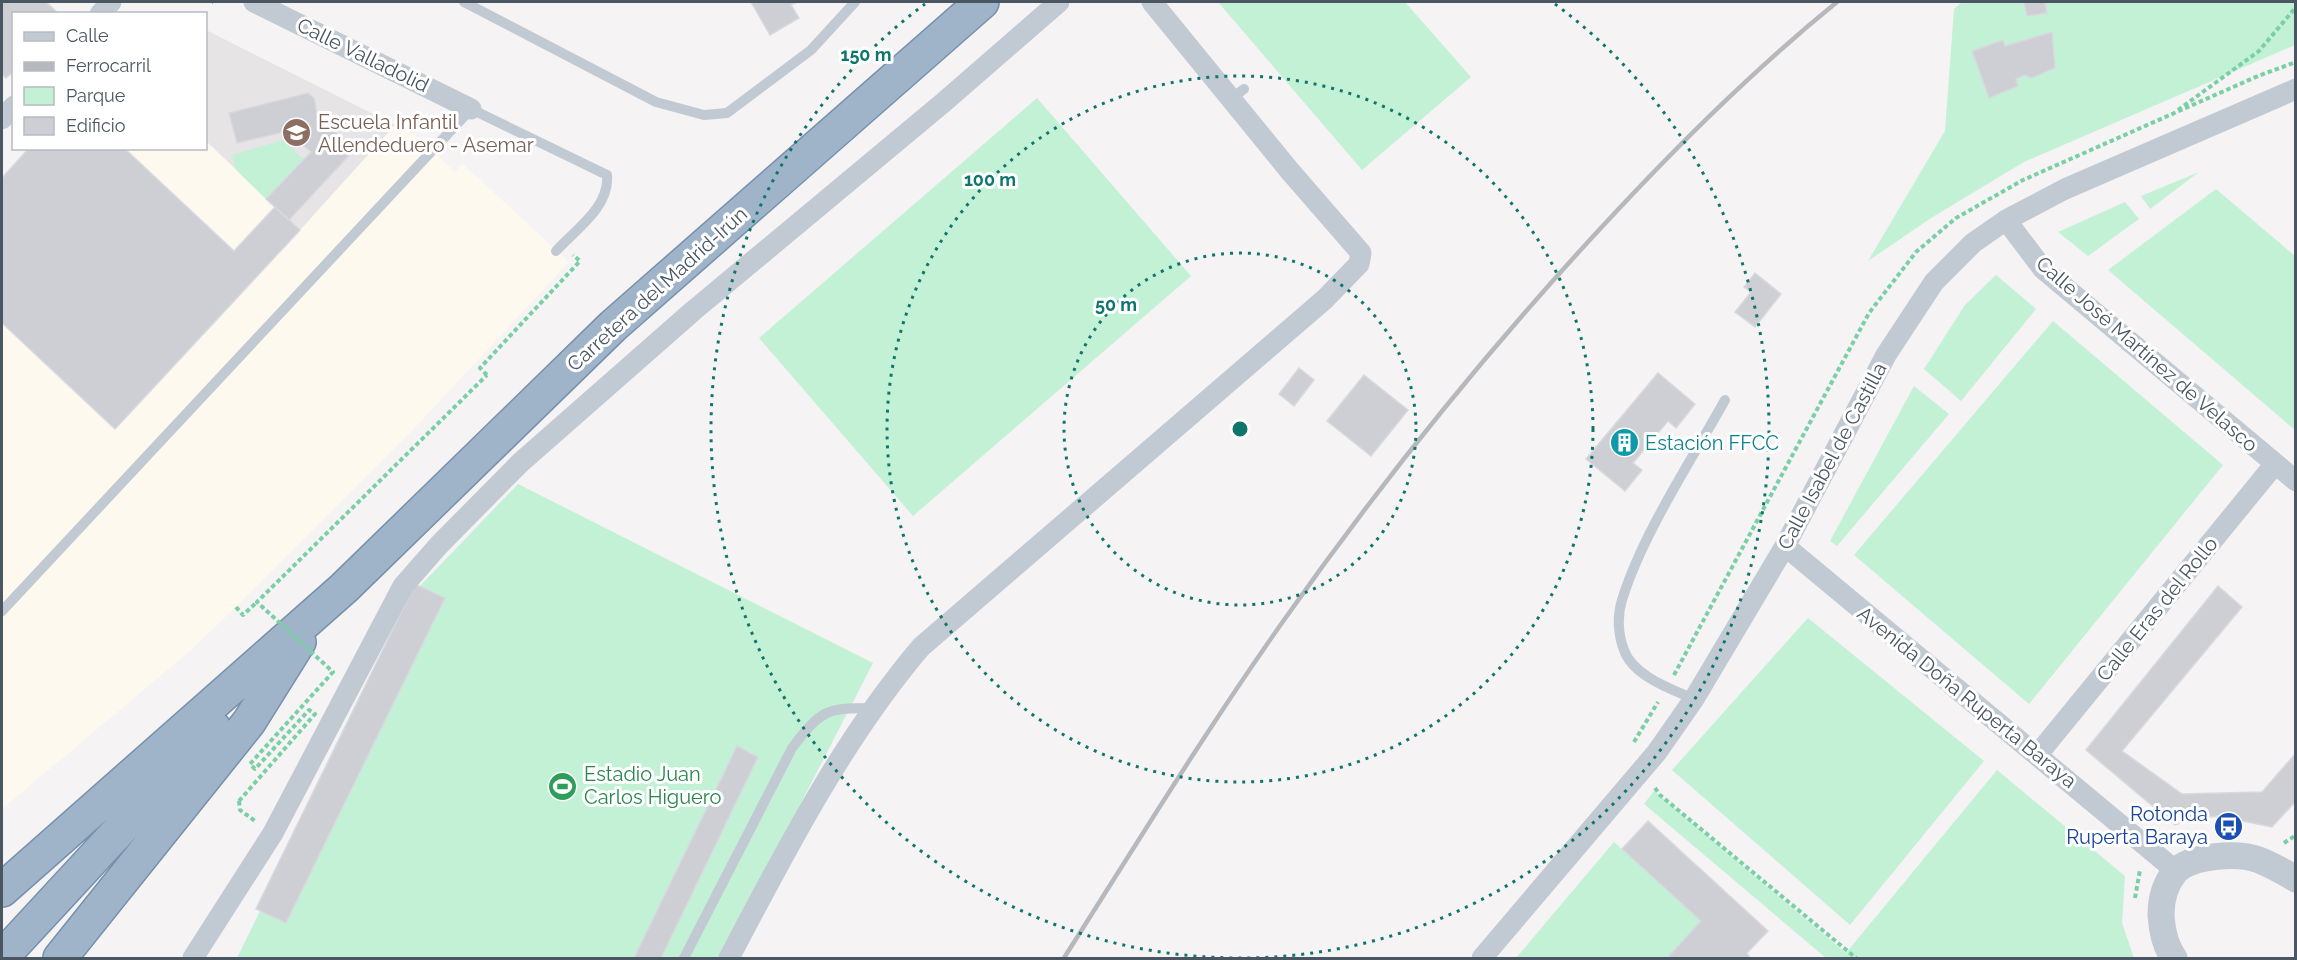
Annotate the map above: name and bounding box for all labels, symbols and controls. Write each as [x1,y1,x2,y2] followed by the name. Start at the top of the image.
[12,12,207,150] legend
[293,13,433,97] street label: Calle Valladolid
[66,25,109,46] text: Calle
[841,44,892,65] text: 150 m
[66,55,151,76] text: Ferrocarril
[66,85,126,106] text: Parque
[318,110,534,157] place label: Escuela Infantil Allendeduero - Asemar
[66,115,126,136] text: Edificio
[281,117,313,149] school or university icon: Escuela Infantil Allendeduero - Asemar
[964,169,1016,190] text: 100 m
[562,202,752,376] street label: Carretera del Madrid-Irún
[2031,251,2263,457] street label: Calle José Martínez de Velasco
[1095,294,1137,315] text: 50 m
[1773,358,1891,554] street label: Calle Isabel de Castilla
[1230,419,1250,439] centre of rings
[1608,427,1640,459] building icon: Estación FFCC
[1645,431,1779,455] place label: Estación FFCC
[2091,532,2223,686] street label: Calle Eras del Rollo
[1853,601,2081,793] street label: Avenida Doña Ruperta Baraya
[584,762,722,809] place label: Estadio Juan Carlos Higuero
[547,770,579,802] sports icon: Estadio Juan Carlos Higuero
[2066,802,2208,849] place label: Rotonda Ruperta Baraya
[2213,810,2245,842] bus stop icon: Rotonda Ruperta Baraya

